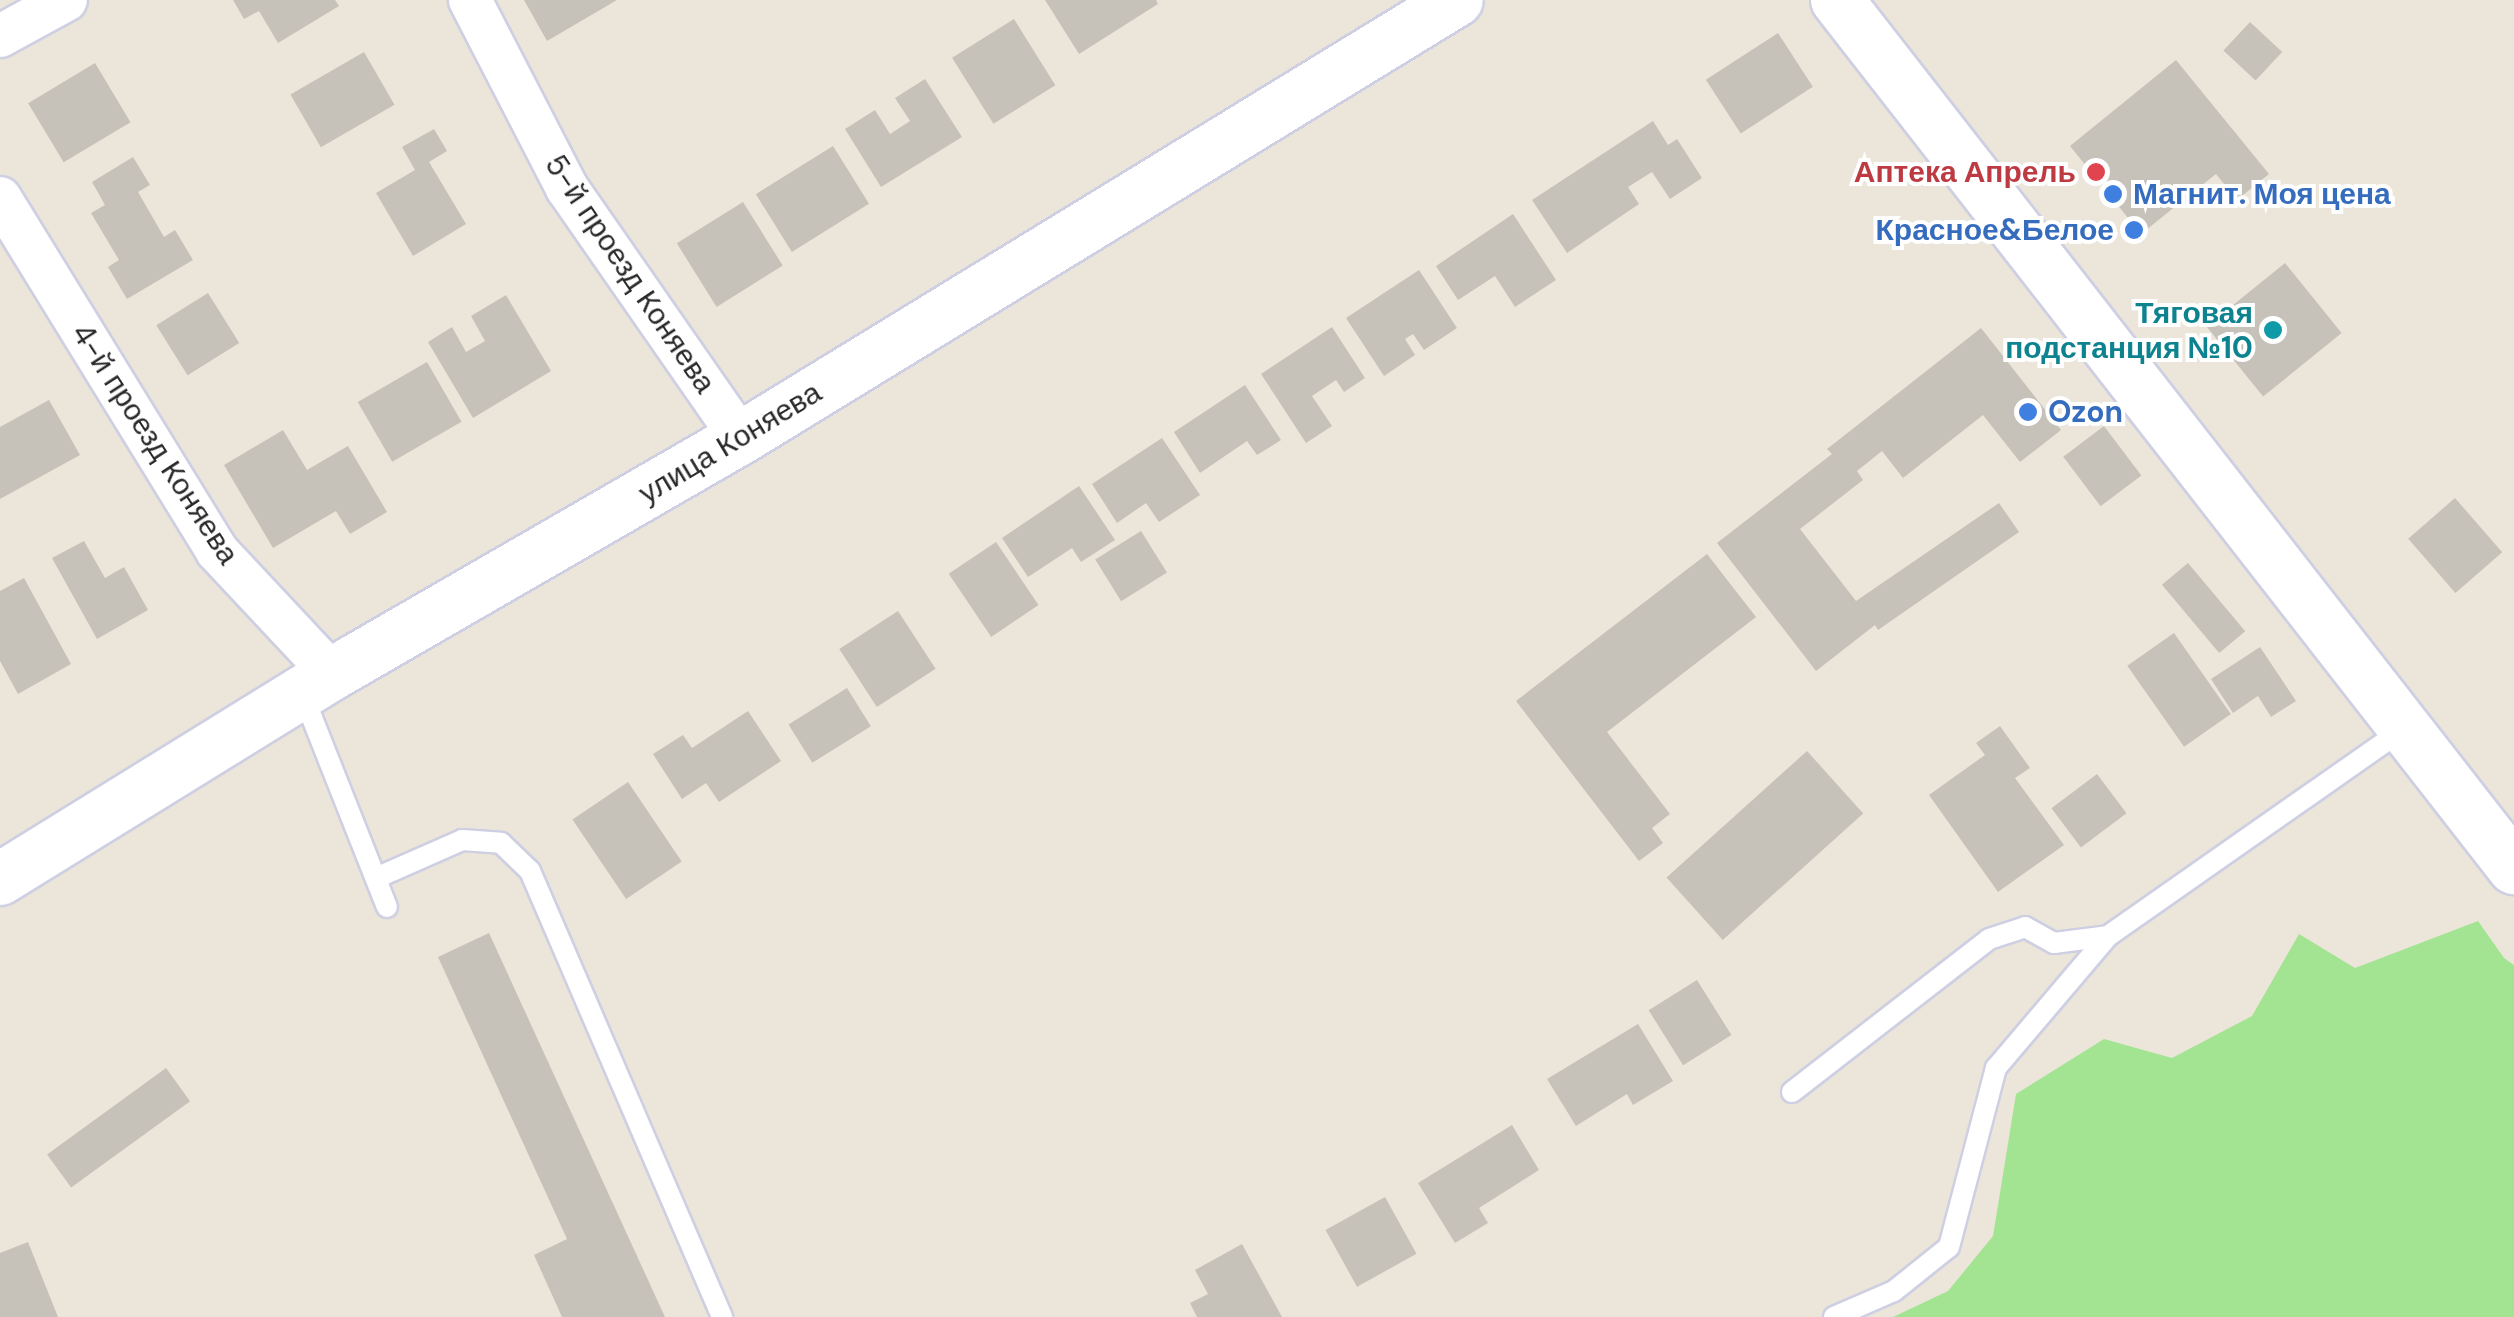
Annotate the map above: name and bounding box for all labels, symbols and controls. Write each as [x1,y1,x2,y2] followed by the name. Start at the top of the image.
[537,148,723,400] street label: 5-й проезд Коняева
[1854,154,2076,190] place label: Аптека Апрель
[2085,161,2107,183] marker: Аптека Апрель
[2133,176,2391,212] place label: Магнит. Моя цена
[2102,183,2124,205] marker: Магнит. Моя цена
[1876,212,2114,248] place label: Красное&Белое
[2123,219,2145,241] marker: Красное&Белое
[2005,295,2253,366] place label: Тяговая подстанция №10
[64,317,246,571] street label: 4-й проезд Коняева
[2262,319,2284,341] marker: Тяговая подстанция №10
[632,374,828,512] street label: улица Коняева
[2048,394,2123,430] place label: Ozon
[2017,401,2039,423] marker: Ozon

